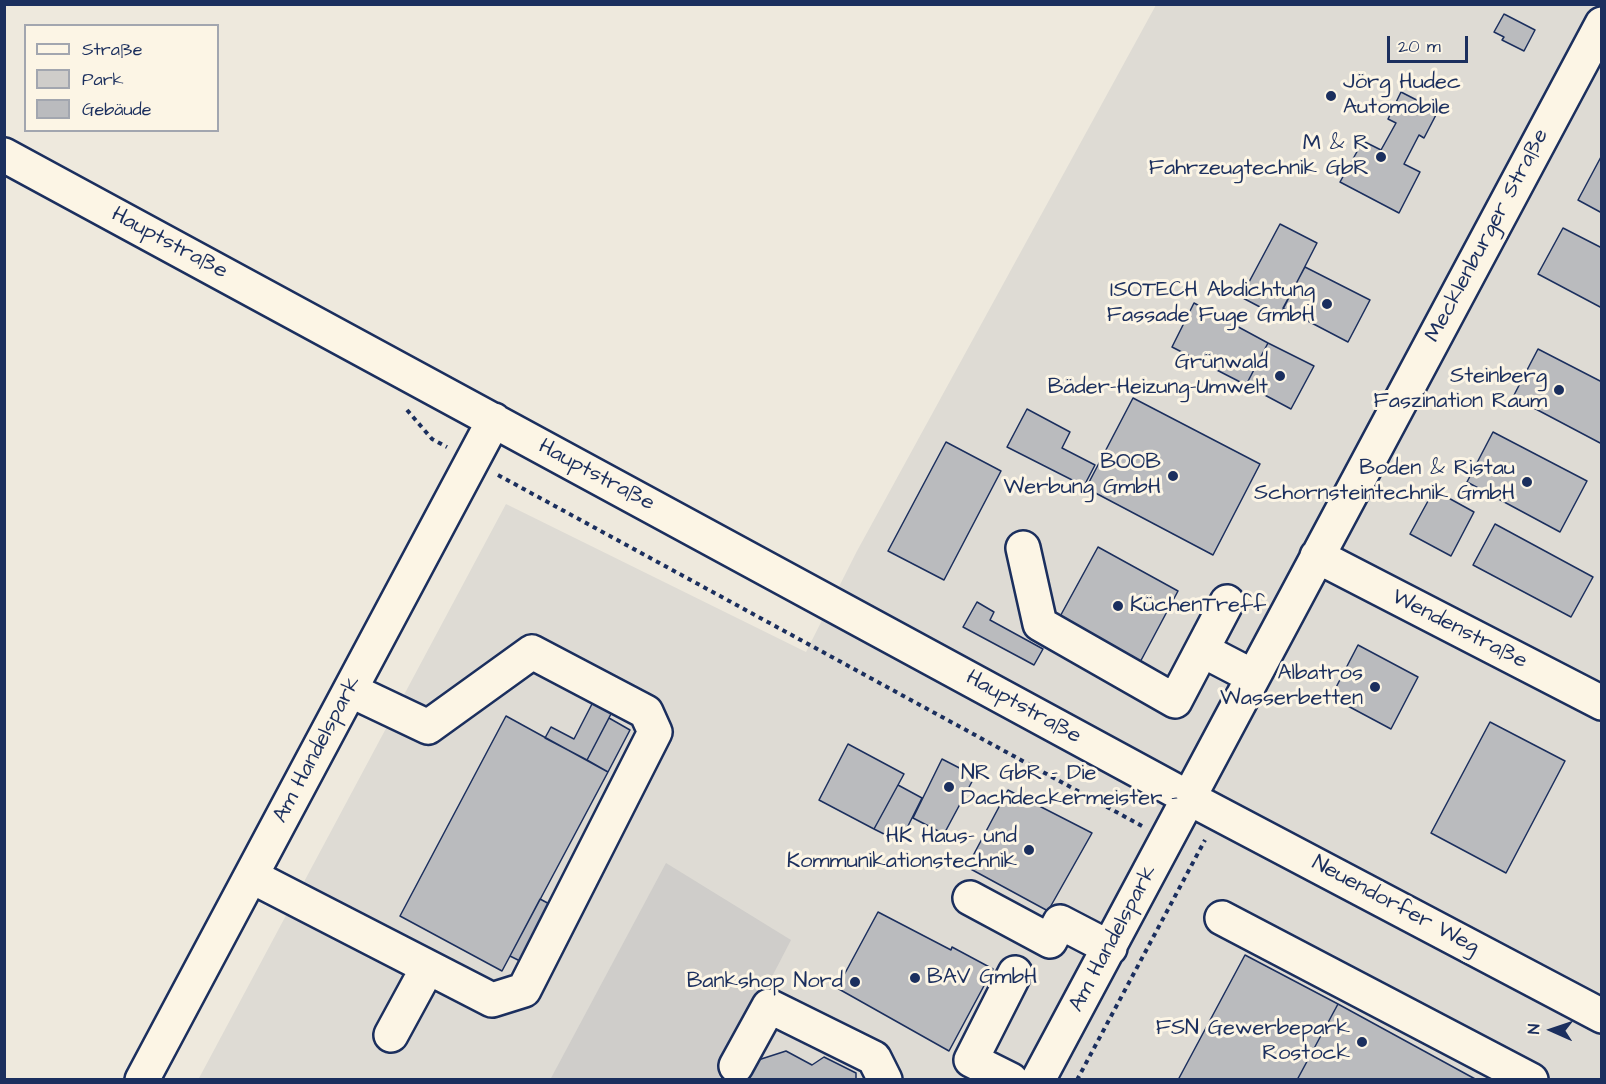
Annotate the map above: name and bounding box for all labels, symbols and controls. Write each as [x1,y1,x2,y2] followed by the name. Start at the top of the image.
[24,24,219,132] legend
[1390,24,1471,62] scale bar
[1398,34,1441,59] text: 20 m
[82,37,142,62] text: Straße
[82,67,124,92] text: Park
[1343,70,1461,122] place label: Jörg Hudec Automobile
[1324,89,1338,103] marker: Jörg Hudec Automobile
[82,97,152,122] text: Gebäude
[1421,125,1555,347] street label: Mecklenburger Straße
[1149,131,1369,182] place label: M & R Fahrzeugtechnik GbR
[1374,150,1388,164] marker: M & R Fahrzeugtechnik GbR
[106,202,232,286] street label: Hauptstraße
[1107,278,1315,330] place label: ISOTECH Abdichtung Fassade Fuge GmbH
[1320,297,1334,311] marker: ISOTECH Abdichtung Fassade Fuge GmbH
[1048,350,1268,402] place label: Grünwald Bäder-Heizung-Umwelt
[1374,364,1547,416] place label: Steinberg Faszination Raum
[1273,369,1287,383] marker: Grünwald Bäder-Heizung-Umwelt
[1552,383,1566,397] marker: Steinberg Faszination Raum
[533,434,659,518] street label: Hauptstraße
[1004,450,1161,502] place label: BOOB Werbung GmbH
[1254,456,1515,508] place label: Boden & Ristau Schornsteintechnik GmbH
[1166,469,1180,483] marker: BOOB Werbung GmbH
[1520,475,1534,489] marker: Boden & Ristau Schornsteintechnik GmbH
[1387,585,1531,675] street label: Wendenstraße
[1130,593,1266,619] place label: KüchenTreff
[1111,599,1125,613] marker: KüchenTreff
[1220,661,1363,712] place label: Albatros Wasserbetten
[961,666,1085,750] street label: Hauptstraße
[268,672,368,828] street label: Am Handelspark
[1368,680,1382,694] marker: Albatros Wasserbetten
[961,761,1178,812] place label: NR GbR - Die Dachdeckermeister -
[942,780,956,794] marker: NR GbR - Die Dachdeckermeister -
[787,824,1017,876] place label: HK Haus- und Kommunikationstechnik
[1022,843,1036,857] marker: HK Haus- und Kommunikationstechnik
[1307,851,1483,961] street label: Neuendorfer Weg
[1064,861,1164,1017] street label: Am Handelspark
[927,965,1037,991] place label: BAV GmbH
[687,969,843,995] place label: Bankshop Nord
[908,971,922,985] marker: BAV GmbH
[848,975,862,989] marker: Bankshop Nord
[1522,1000,1582,1060] north arrow
[1156,1016,1350,1068] place label: FSN Gewerbepark Rostock
[1523,1023,1545,1035] text: N
[1355,1035,1369,1049] marker: FSN Gewerbepark Rostock

